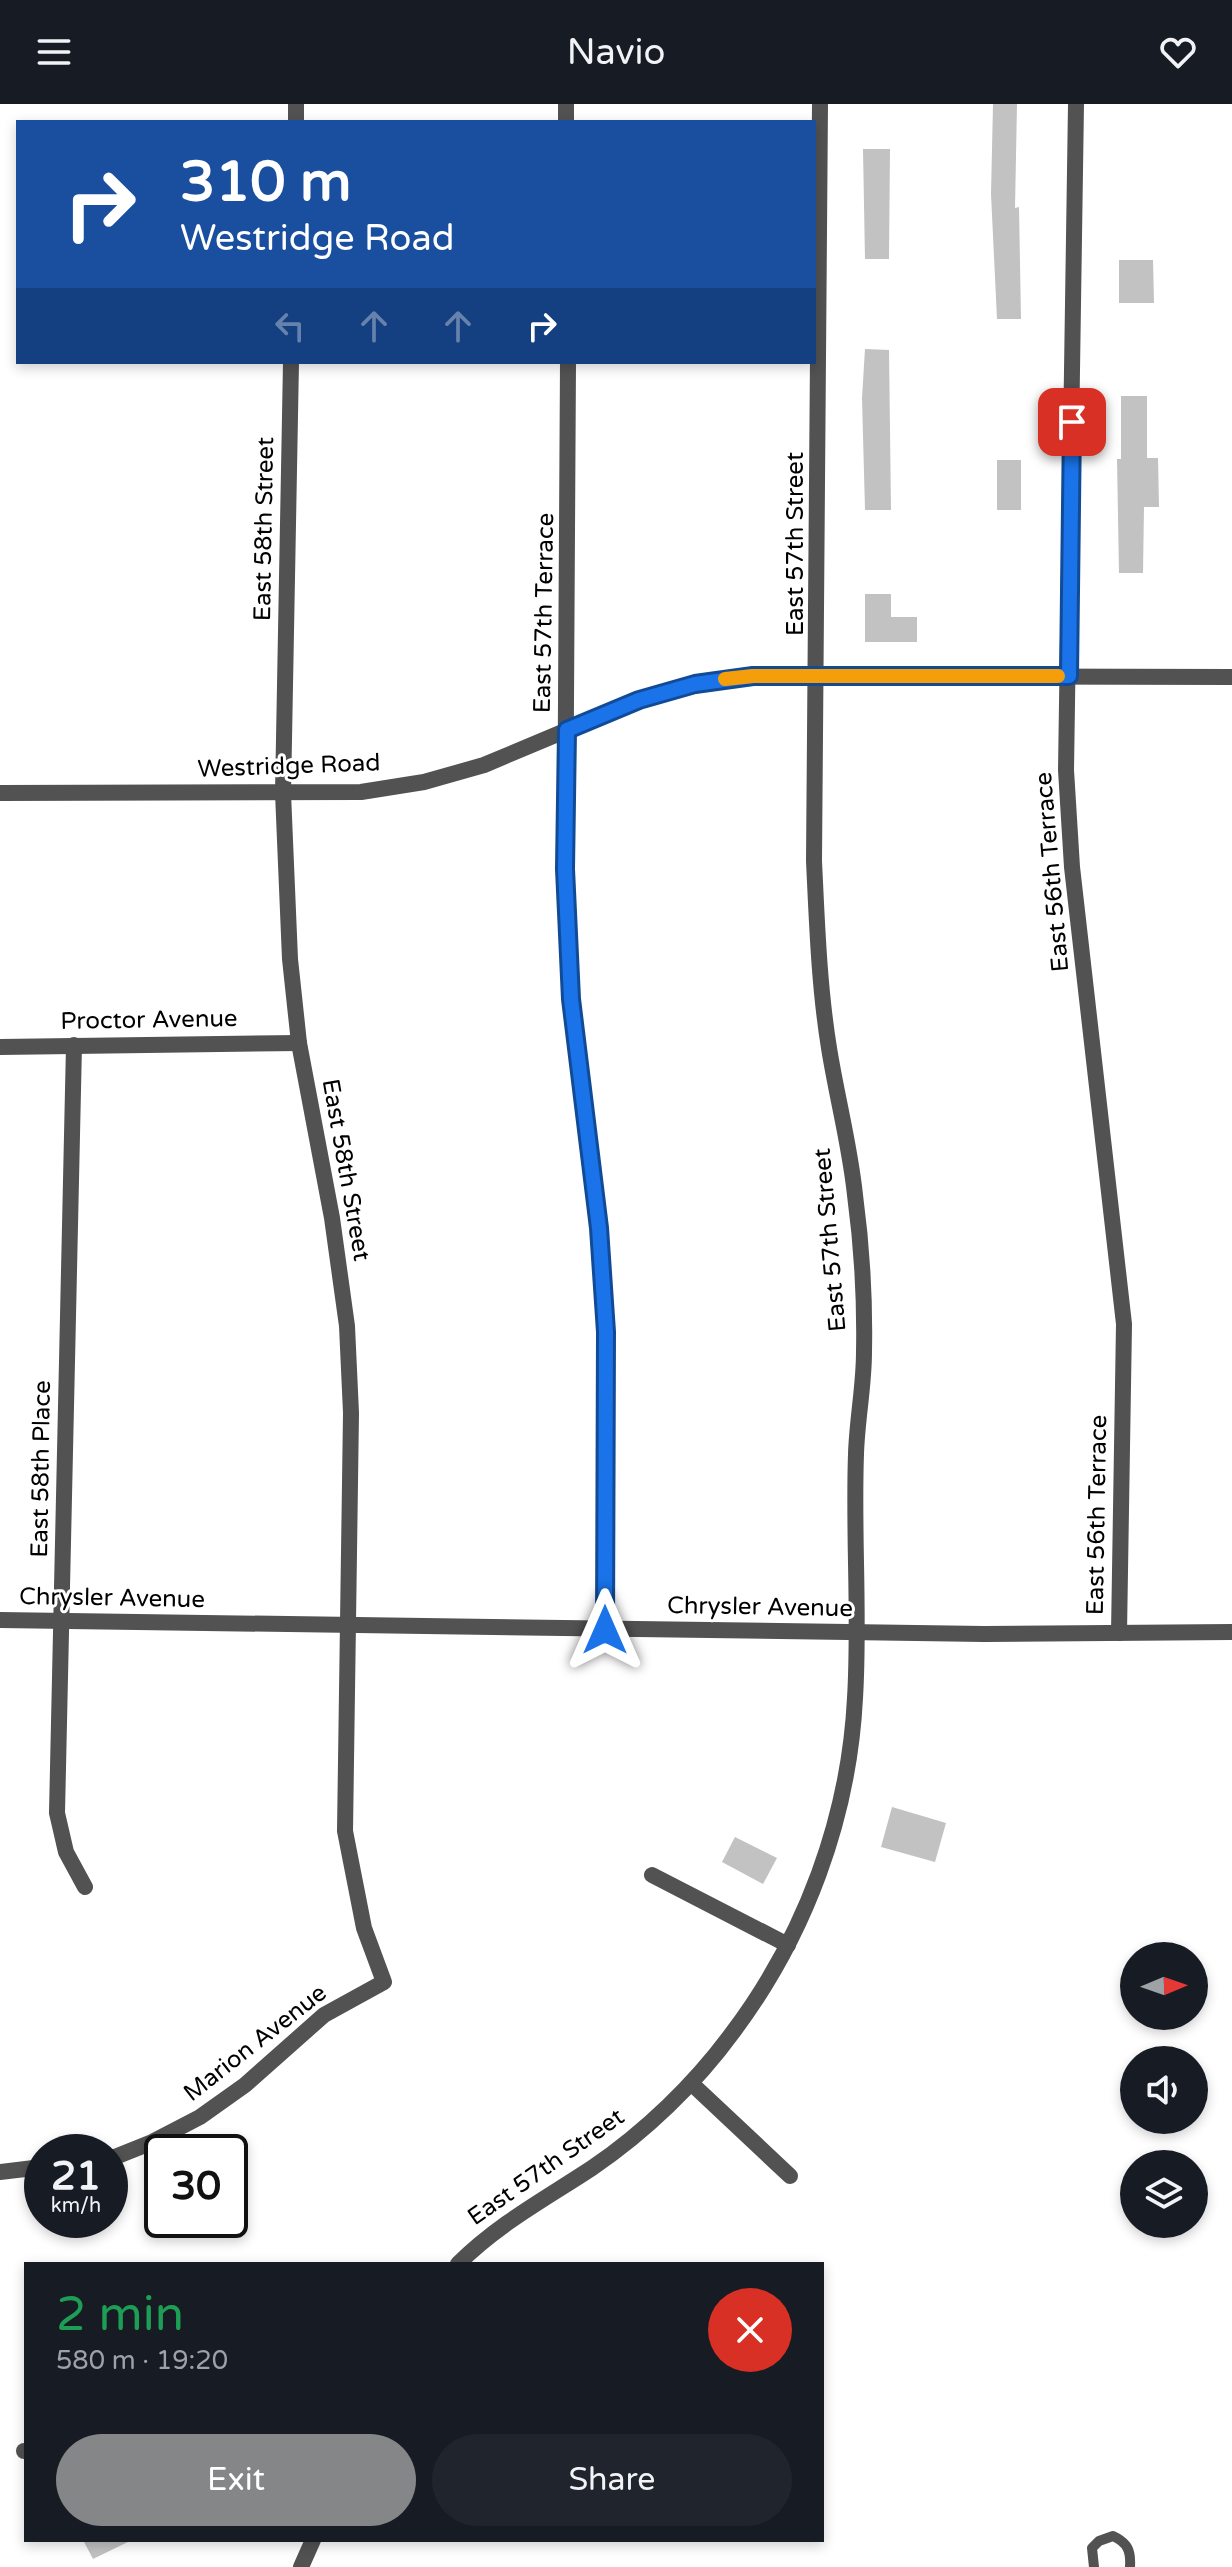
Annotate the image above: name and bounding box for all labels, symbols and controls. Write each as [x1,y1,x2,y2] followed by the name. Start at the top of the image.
[32,30,76,74] icon: menu
[1156,30,1200,74] icon: heart
[567,31,665,74] text: Navio
[180,149,351,216] text: 310 m
[48,152,152,256] icon: right
[180,217,454,260] text: Westridge Road
[268,304,312,348] icon: left
[352,304,396,348] icon: ahead
[436,304,480,348] icon: ahead
[520,304,564,348] icon: right
[1038,388,1106,456] pin
[1050,400,1094,444] icon: arrive
[248,437,280,621] street label: East 58th Street
[781,452,810,636] street label: East 57th Street
[528,513,560,713] street label: East 57th Terrace
[197,748,381,784] street label: Westridge Road
[1029,771,1075,973] street label: East 56th Terrace
[60,1004,238,1036] street label: Proctor Avenue
[316,1077,376,1263] street label: East 58th Street
[808,1147,852,1333] street label: East 57th Street
[25,1380,57,1558] street label: East 58th Place
[1081,1415,1113,1615] street label: East 56th Terrace
[19,1582,205,1614] street label: Chrysler Avenue
[563,1588,647,1672] position arrow
[667,1591,853,1623] street label: Chrysler Avenue
[1120,1942,1208,2030] north arrow
[1120,1942,1208,2238] map controls
[178,1978,332,2108] street label: Marion Avenue
[1120,2046,1208,2134] button: sound
[462,2102,630,2232] street label: East 57th Street
[144,2134,248,2238] speed limit sign: 30
[1120,2150,1208,2238] button: layers
[51,2152,101,2200] text: 21
[51,2194,101,2218] text: km/h
[56,2286,184,2344] text: 2 min
[708,2288,792,2372] button: close
[56,2345,228,2376] text: 580 m · 19:20
[56,2434,416,2526] button: Exit
[432,2434,792,2526] button: Share

